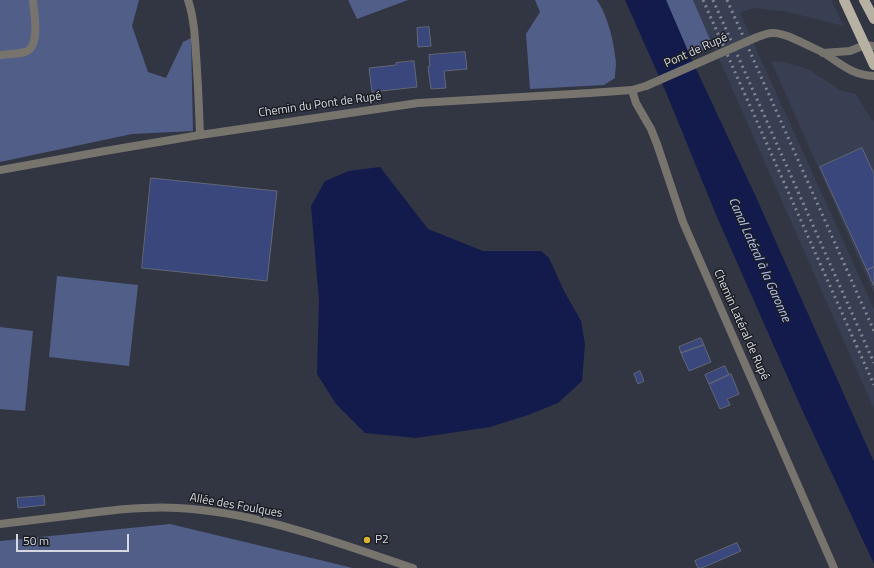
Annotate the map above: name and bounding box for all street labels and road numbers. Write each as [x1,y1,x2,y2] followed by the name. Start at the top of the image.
[662,31,730,71] street label: Pont de Rupé
[258,89,382,121] street label: Chemin du Pont de Rupé
[710,267,772,383] street label: Chemin Latéral de Rupé
[188,491,284,521] street label: Allée des Foulques

